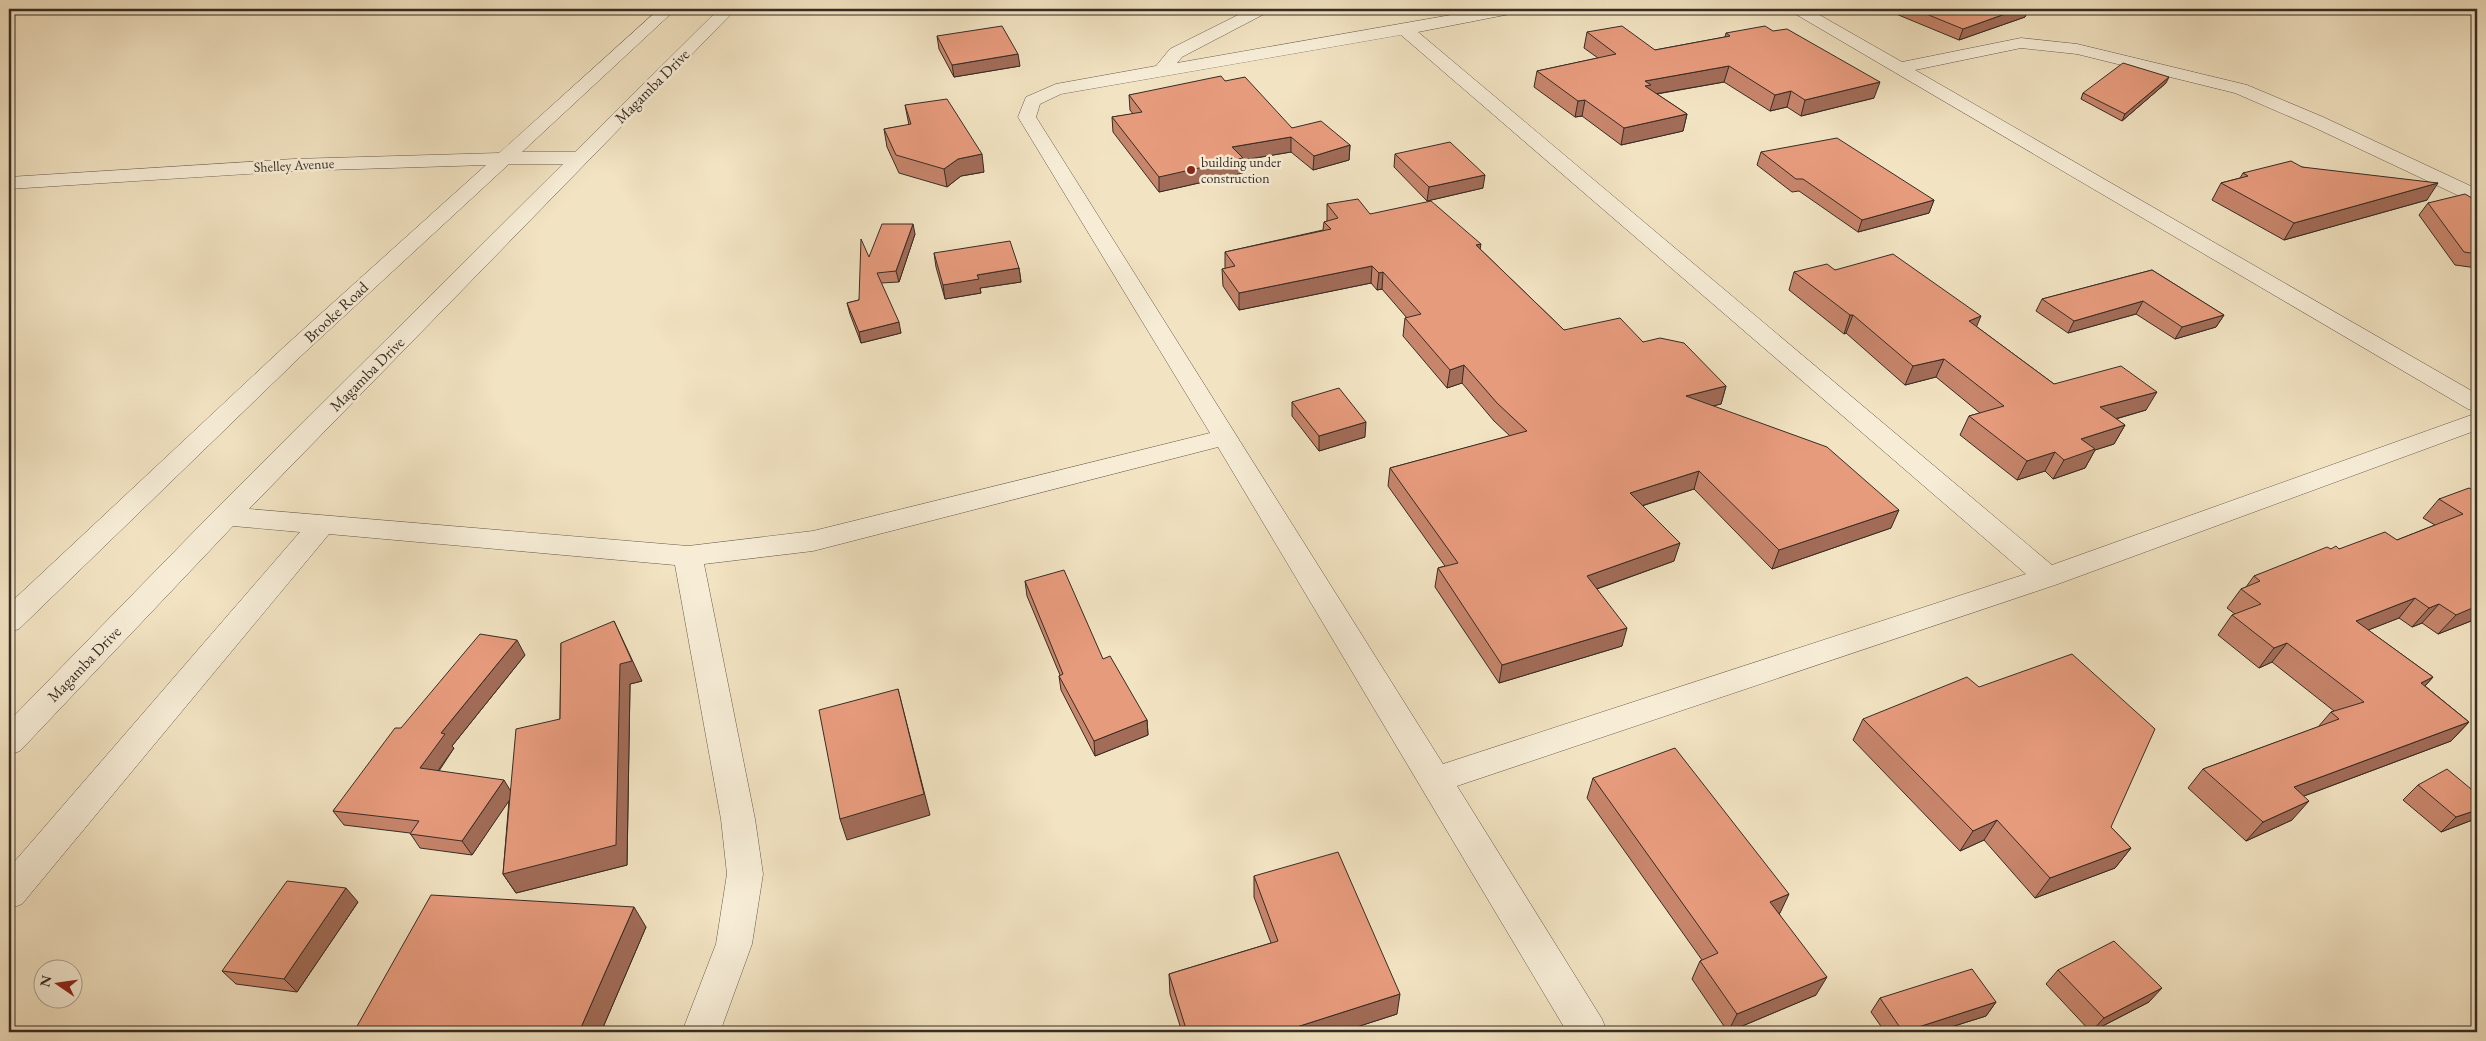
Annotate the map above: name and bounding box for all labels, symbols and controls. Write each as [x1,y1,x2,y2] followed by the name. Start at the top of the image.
[610,44,694,128] street label: Magamba Drive
[1201,153,1281,187] place label: building under construction
[253,154,335,176] street label: Shelley Avenue
[1185,164,1197,176] marker: building under construction
[299,276,373,347] street label: Brooke Road
[325,332,409,416] street label: Magamba Drive
[42,621,126,707] street label: Magamba Drive
[32,958,82,1008] north arrow
[35,973,56,989] text: N

